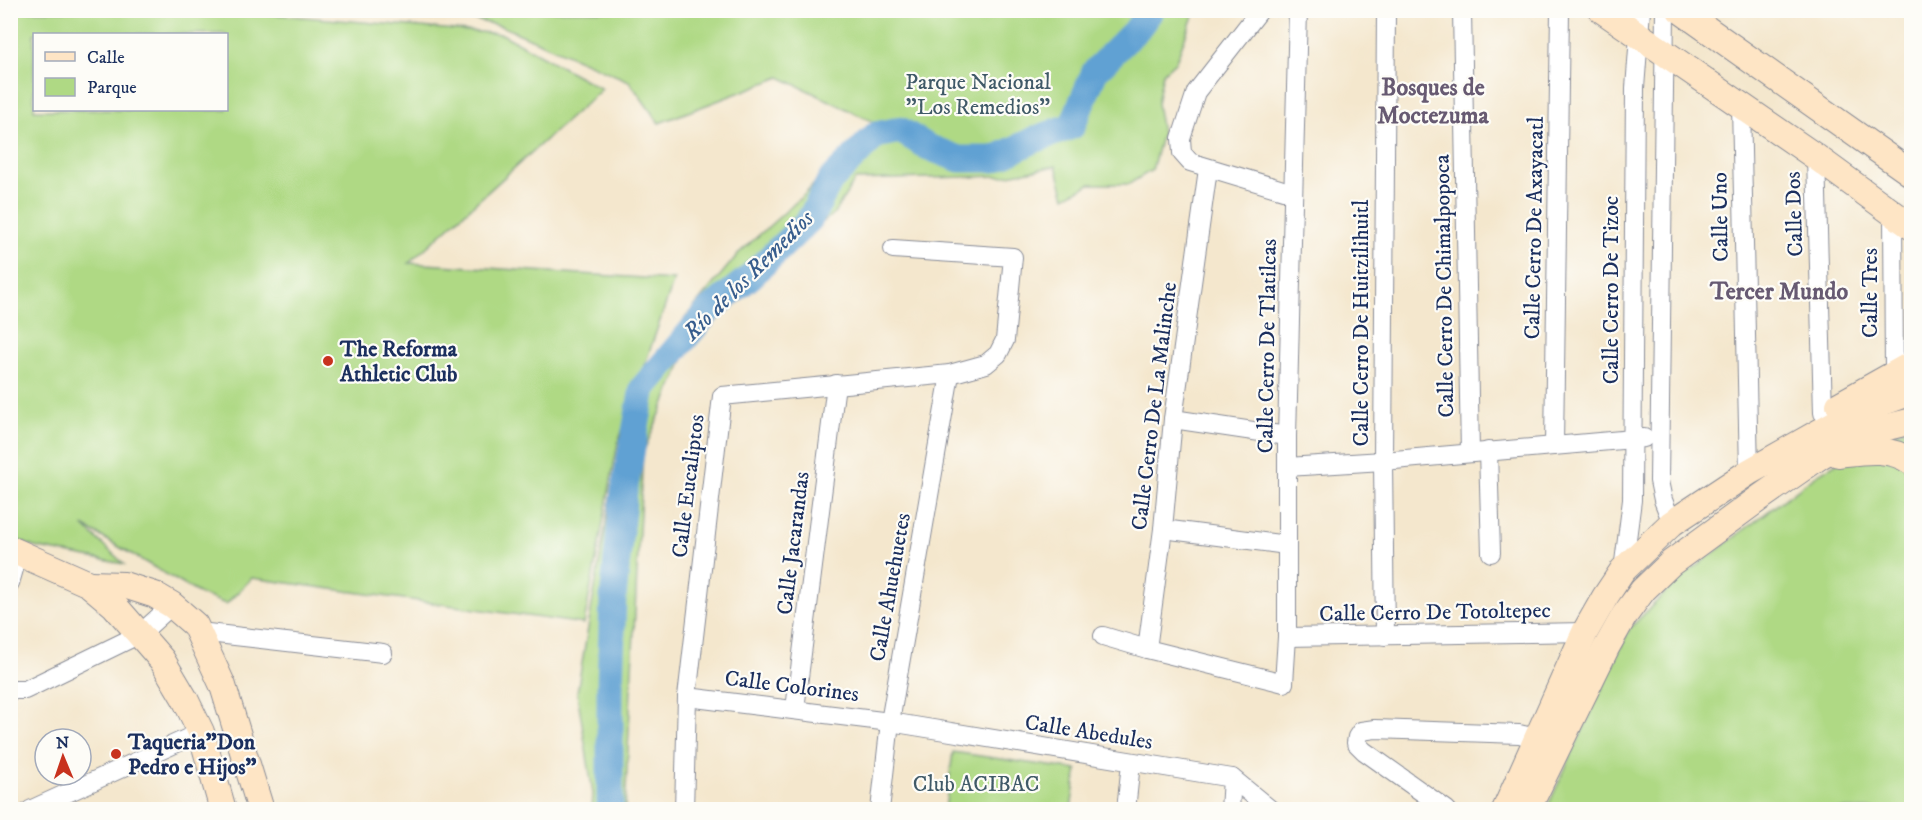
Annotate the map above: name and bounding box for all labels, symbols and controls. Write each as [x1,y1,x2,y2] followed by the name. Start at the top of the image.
[33,33,228,111] legend
[87,47,125,69] text: Calle
[905,69,1051,121] park label: Parque Nacional "Los Remedios"
[1377,73,1490,131] district label: Bosques de Moctezuma
[87,77,137,99] text: Parque
[1519,116,1550,340] street label: Calle Cerro De Axayacatl
[1429,153,1460,418] street label: Calle Cerro De Chimalpopoca
[1780,171,1809,257] street label: Calle Dos
[1706,172,1735,262] street label: Calle Uno
[1598,196,1625,384] street label: Calle Cerro De Tizoc
[1348,199,1375,446] street label: Calle Cerro De Huitzilihuitl
[676,204,821,348] water label: Río de los Remedios
[1252,238,1283,454] street label: Calle Cerro De Tlatilcas
[1857,248,1884,338] street label: Calle Tres
[1709,277,1848,307] district label: Tercer Mundo
[1126,281,1183,532] street label: Calle Cerro De La Malinche
[339,336,458,388] place label: The Reforma Athletic Club
[321,354,335,368] marker: The Reforma Athletic Club
[666,413,711,559] street label: Calle Eucaliptos
[771,470,816,616] street label: Calle Jacarandas
[864,511,917,664] street label: Calle Ahuehuetes
[1319,597,1551,628] street label: Calle Cerro De Totoltepec
[723,665,860,708] street label: Calle Colorines
[1023,709,1155,756] street label: Calle Abedules
[33,727,93,787] north arrow
[127,729,256,782] place label: Taqueria"Don Pedro e Hijos"
[56,733,69,753] text: N
[109,747,123,761] marker: Taqueria"Don Pedro e Hijos"
[913,771,1039,798] park label: Club ACIBAC

